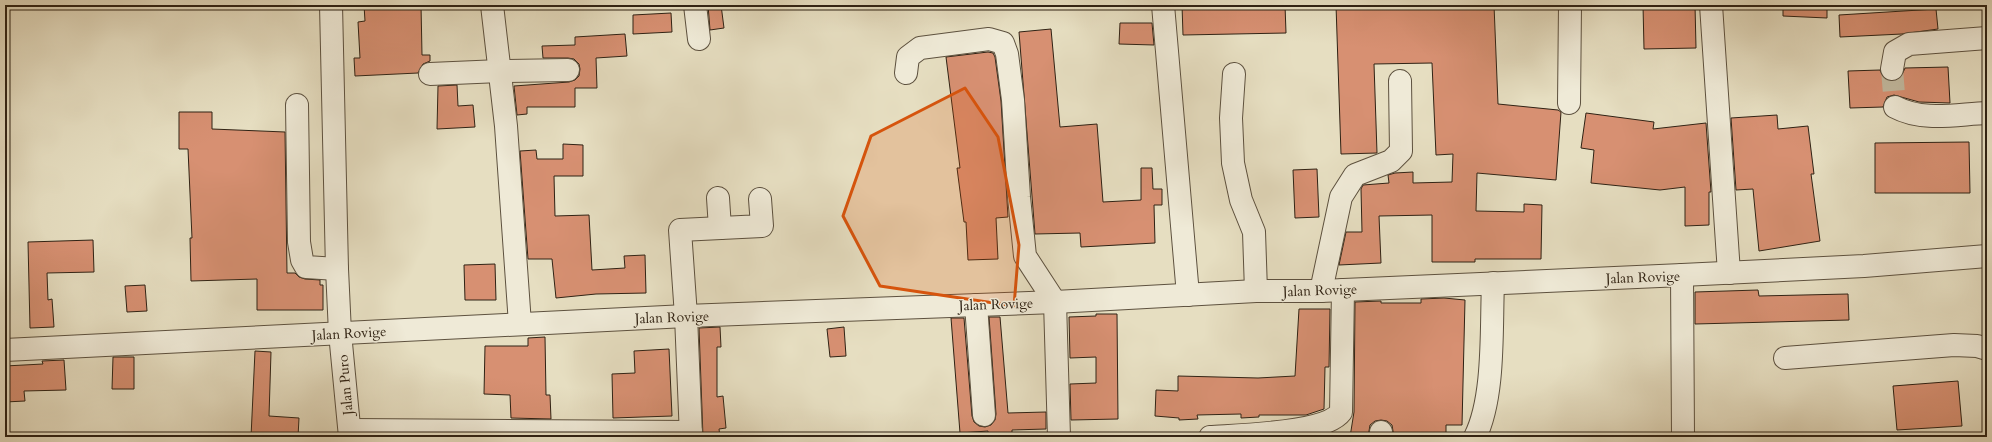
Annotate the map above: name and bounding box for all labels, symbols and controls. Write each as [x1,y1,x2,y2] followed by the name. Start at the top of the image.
[1603,267,1681,288] street label: Jalan Rovige
[1280,280,1358,301] street label: Jalan Rovige
[956,294,1034,315] street label: Jalan Rovige
[632,307,710,328] street label: Jalan Rovige
[309,322,387,345] street label: Jalan Rovige
[333,353,358,418] street label: Jalan Puro

